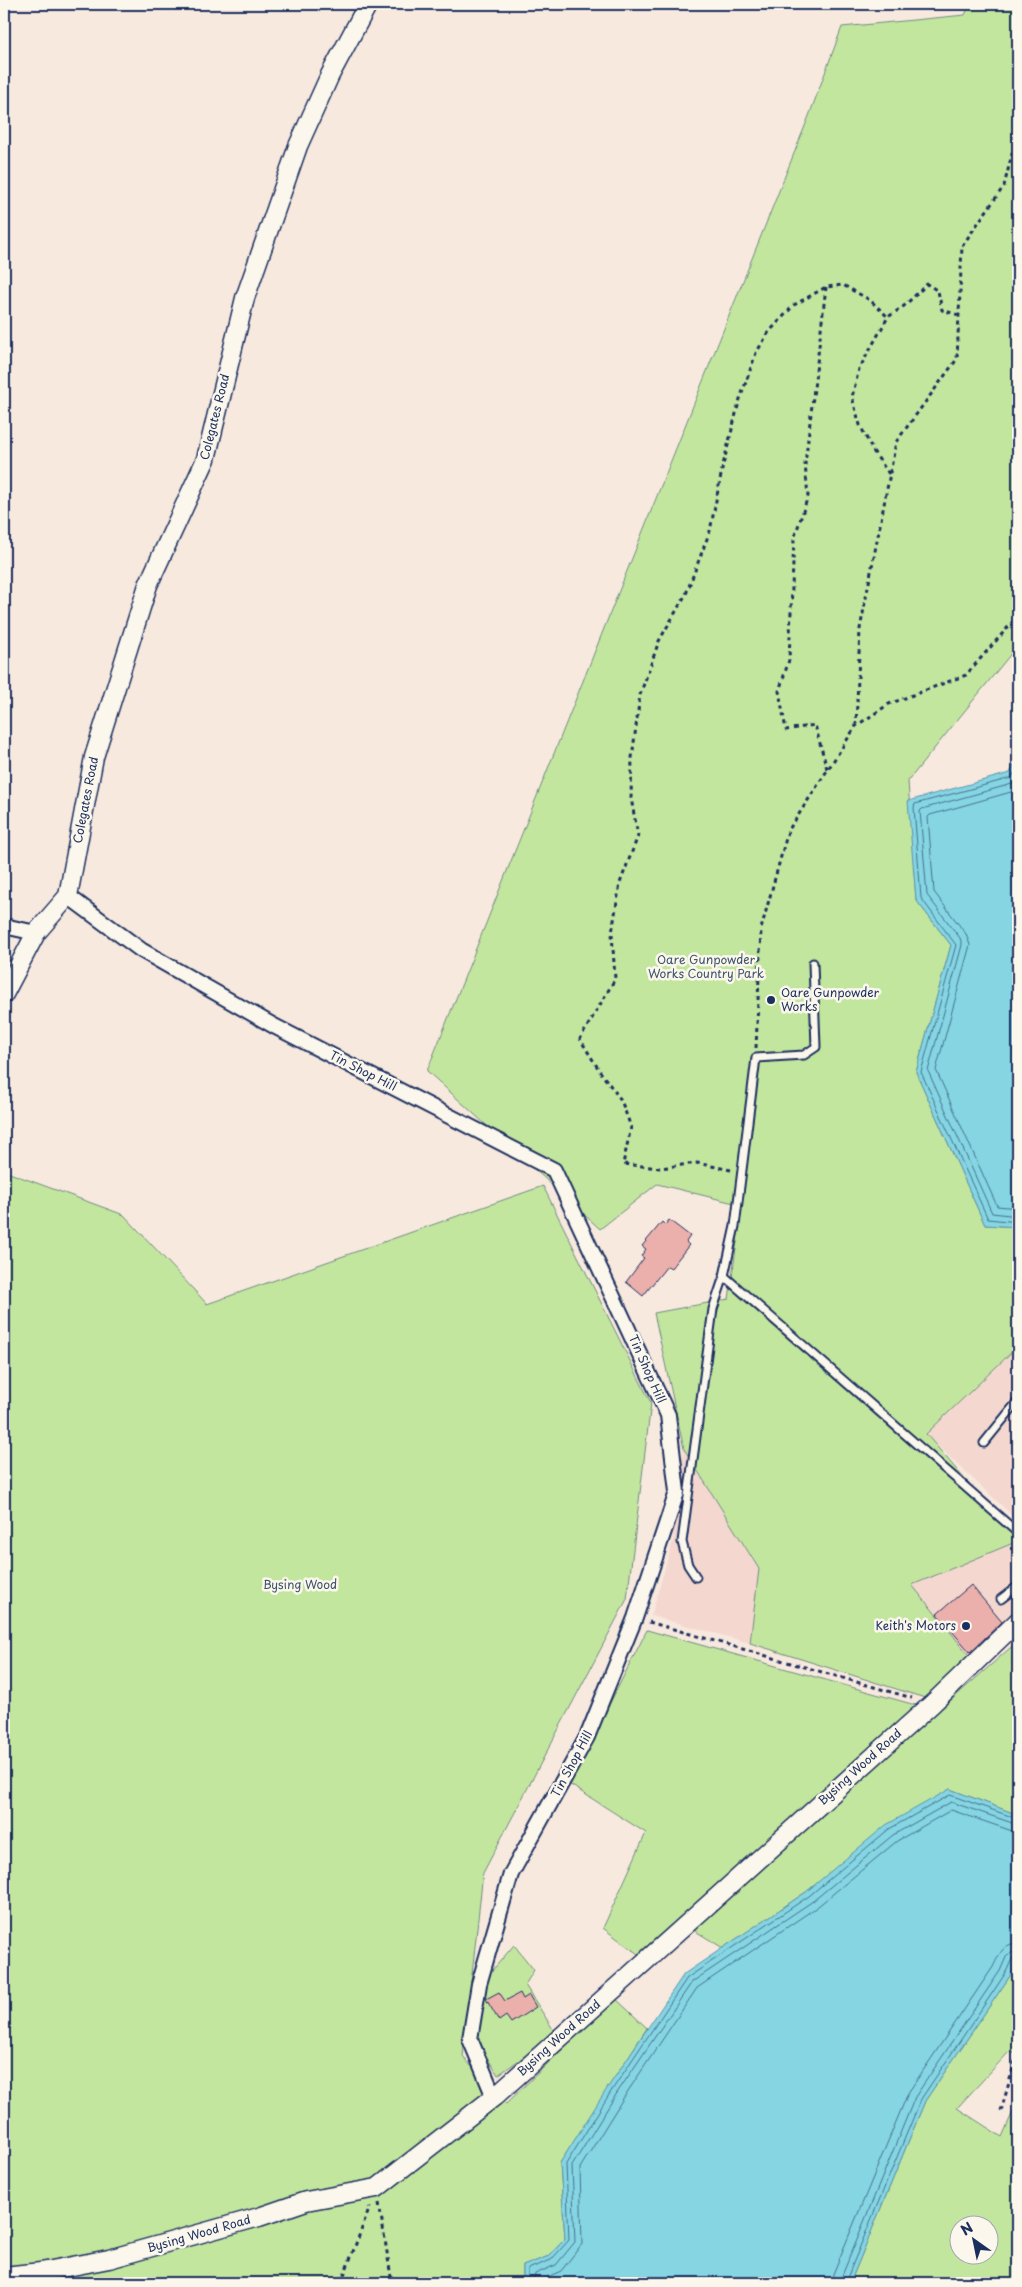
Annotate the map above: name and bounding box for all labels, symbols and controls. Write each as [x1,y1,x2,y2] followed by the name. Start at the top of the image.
[195,372,233,462] street label: Colegates Road
[68,755,102,845] street label: Colegates Road
[648,950,764,982] park label: Oare Gunpowder Works Country Park
[781,983,880,1015] place label: Oare Gunpowder Works
[765,994,777,1006] marker: Oare Gunpowder Works
[327,1045,400,1095] street label: Tin Shop Hill
[625,1332,671,1406] street label: Tin Shop Hill
[263,1575,337,1593] park label: Bysing Wood
[876,1616,956,1634] place label: Keith's Motors
[960,1620,972,1632] marker: Keith's Motors
[814,1724,905,1809] street label: Bysing Wood Road
[546,1727,596,1800] street label: Tin Shop Hill
[513,1995,604,2080] street label: Bysing Wood Road
[145,2210,253,2256] street label: Bysing Wood Road
[950,2214,1000,2264] north arrow
[956,2217,977,2241] text: N

